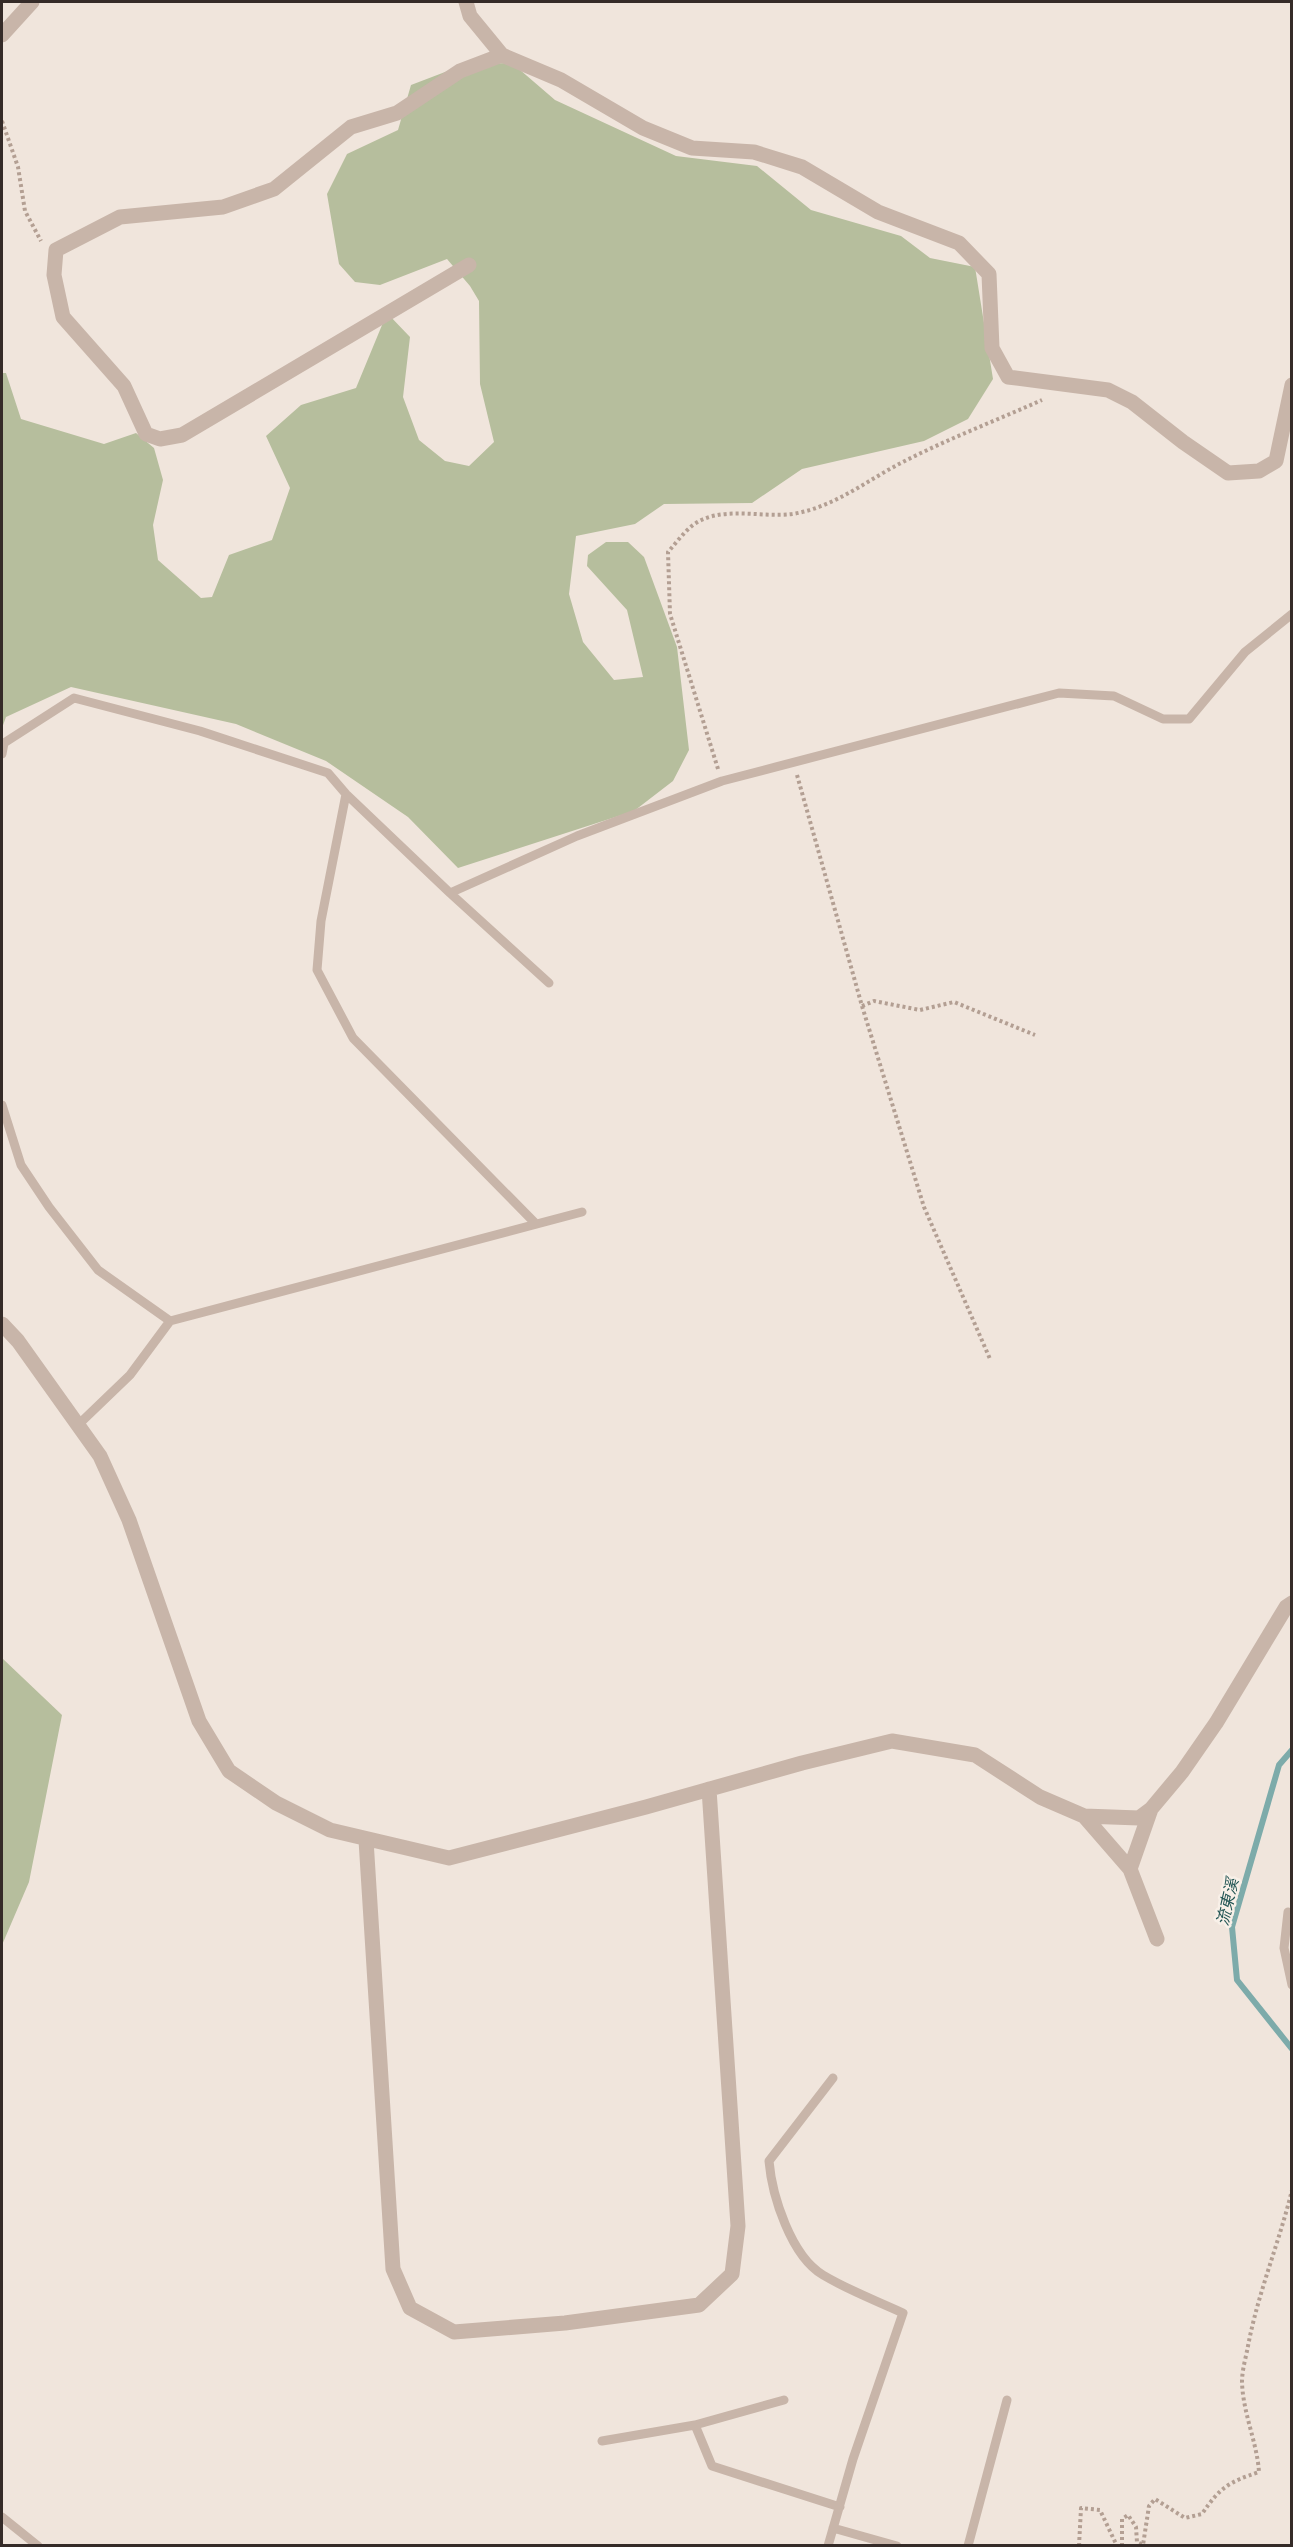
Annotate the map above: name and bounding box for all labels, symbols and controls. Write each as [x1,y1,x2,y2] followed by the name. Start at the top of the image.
[1213,1875,1243,1928] water label: 流東溪

